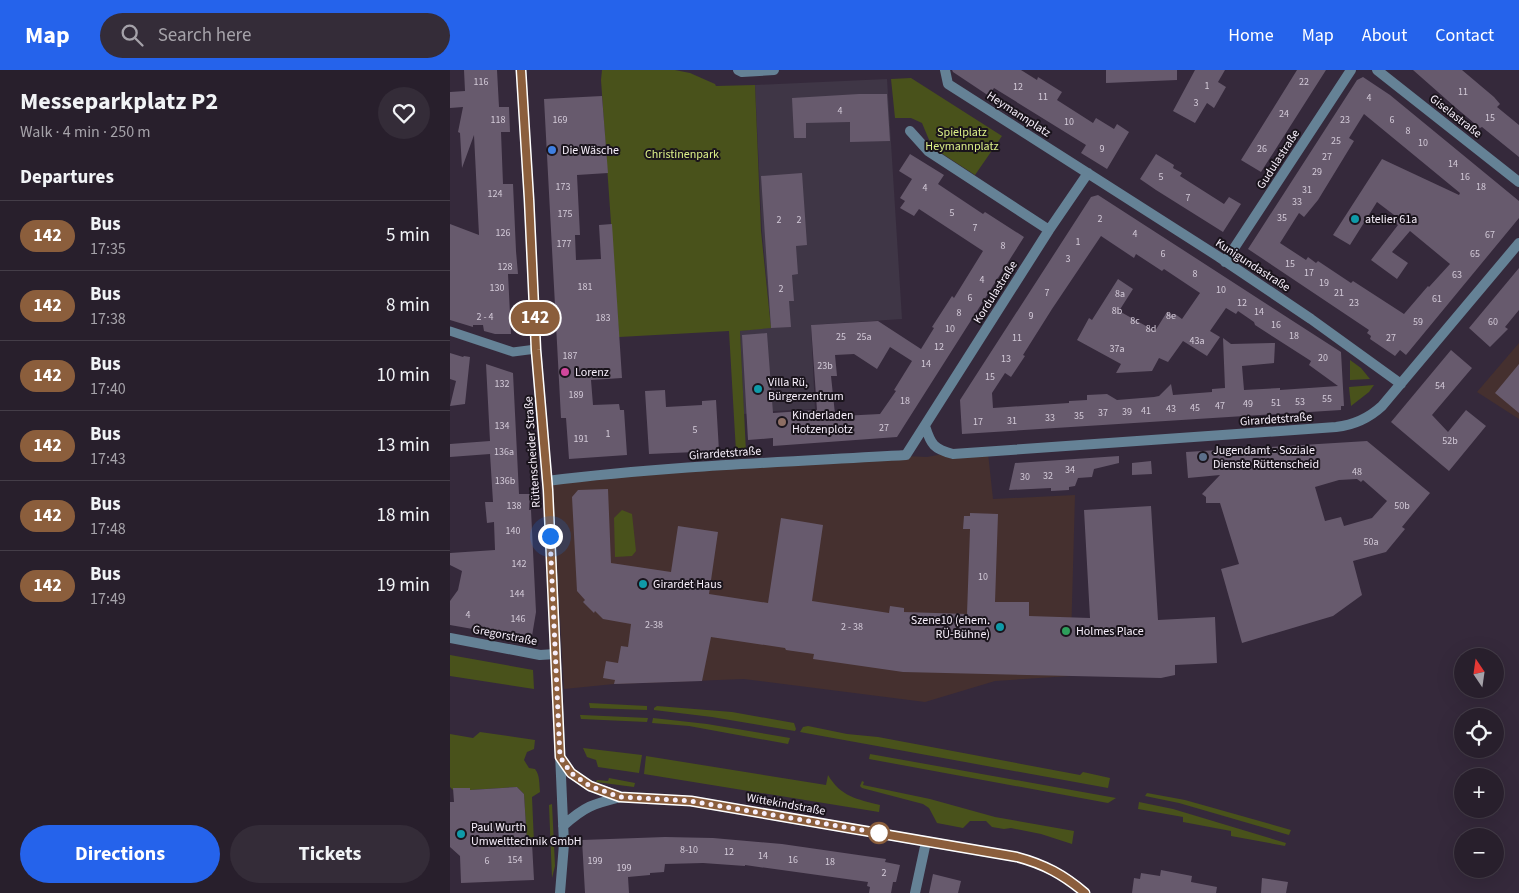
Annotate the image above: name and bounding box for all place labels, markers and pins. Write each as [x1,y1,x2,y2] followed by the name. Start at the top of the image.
[562,142,619,159] place label: Die Wäsche
[546,144,558,156] marker: Die Wäsche
[1365,211,1417,228] place label: atelier 61a
[1349,213,1361,225] marker: atelier 61a
[575,364,609,381] place label: Lorenz
[559,366,571,378] marker: Lorenz
[768,374,844,405] place label: Villa Rü, Bürgerzentrum
[752,383,764,395] marker: Villa Rü, Bürgerzentrum
[792,407,854,438] place label: Kinderladen Hotzenplotz
[776,416,788,428] marker: Kinderladen Hotzenplotz
[1213,442,1319,473] place label: Jugendamt - Soziale Dienste Rüttenscheid
[1197,451,1209,463] marker: Jugendamt - Soziale Dienste Rüttenscheid
[653,576,722,593] place label: Girardet Haus
[637,578,649,590] marker: Girardet Haus
[911,612,990,643] place label: Szene10 (ehem. RÜ-Bühne)
[994,621,1006,633] marker: Szene10 (ehem. RÜ-Bühne)
[1076,623,1144,640] place label: Holmes Place
[1060,625,1072,637] marker: Holmes Place
[471,819,582,850] place label: Paul Wurth Umwelttechnik GmbH
[868,822,890,844] unlabelled marker
[455,828,467,840] marker: Paul Wurth Umwelttechnik GmbH

